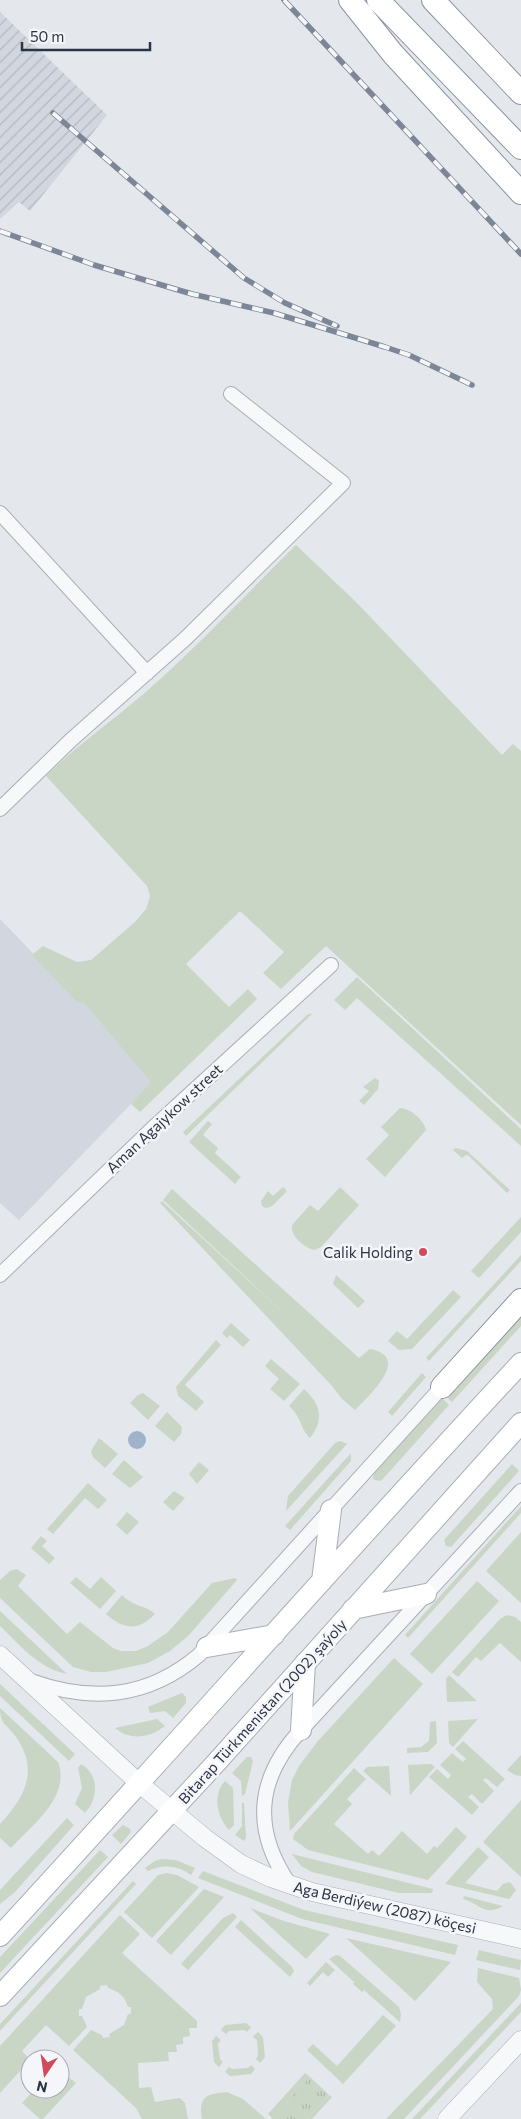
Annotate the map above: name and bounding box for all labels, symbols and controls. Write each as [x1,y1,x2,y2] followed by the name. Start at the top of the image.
[22,20,150,52] scale bar
[30,27,64,45] text: 50 m
[102,1060,226,1176] street label: Aman Agajykow street
[323,1243,413,1261] place label: Calik Holding
[417,1246,429,1258] marker: Calik Holding
[174,1615,350,1807] street label: Bitarap Türkmenistan (2002) şaýoly
[292,1877,478,1937] street label: Aga Berdiýew (2087) köçesi
[20,2049,70,2099] north arrow
[35,2078,49,2097] text: N

